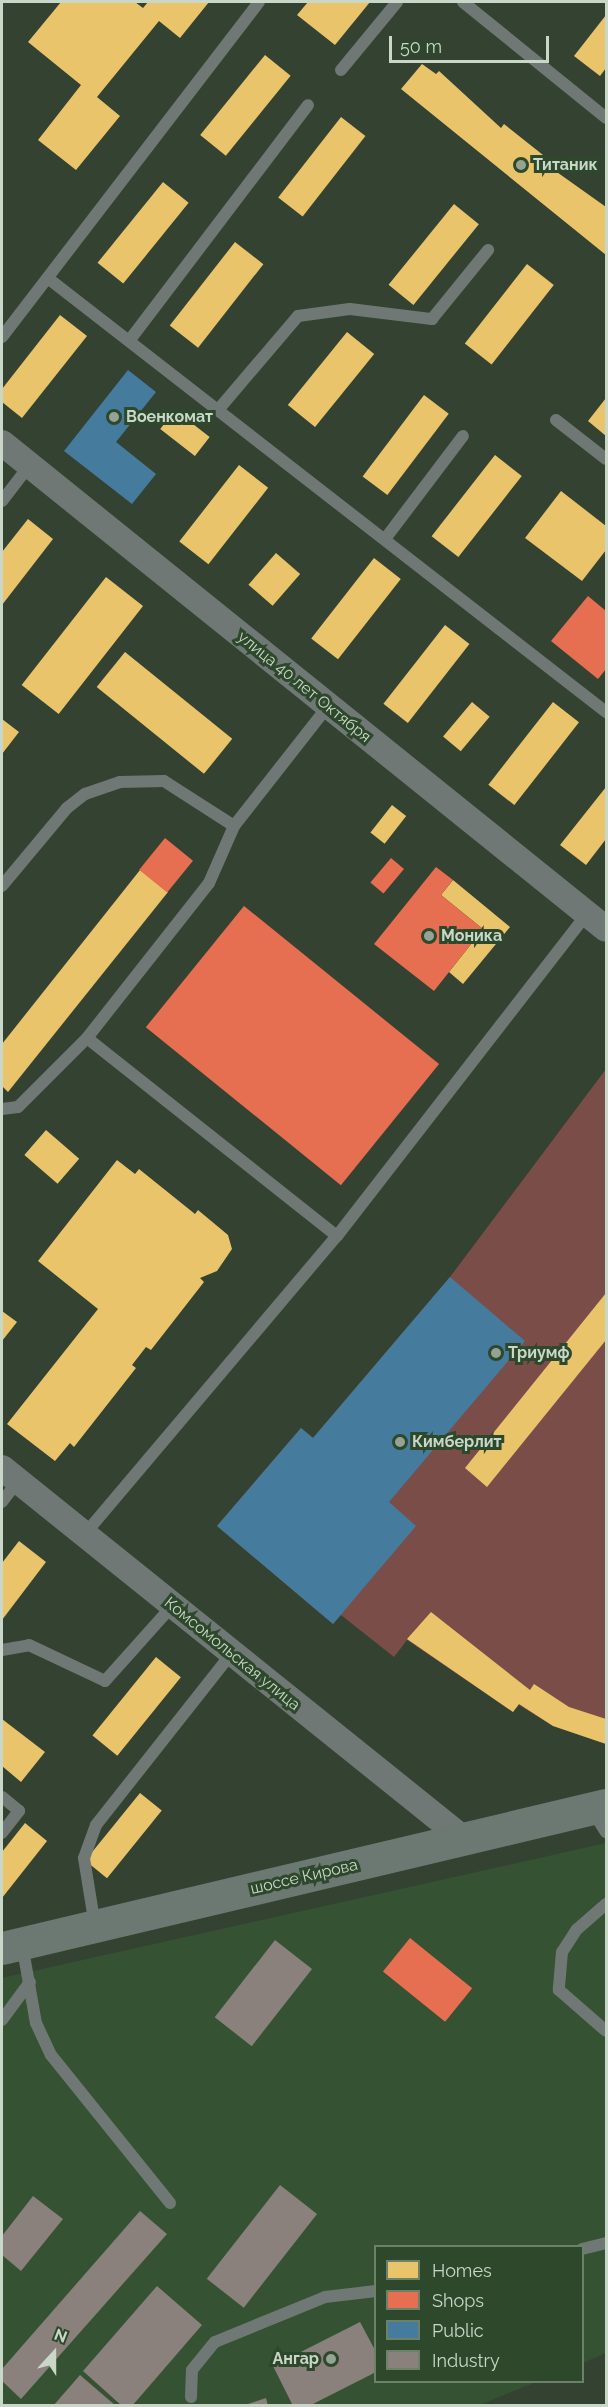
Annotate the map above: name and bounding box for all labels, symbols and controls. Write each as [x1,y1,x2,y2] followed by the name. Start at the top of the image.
[392,24,552,62] scale bar
[400,36,442,57] text: 50 m
[533,155,598,175] place label: Титаник
[514,158,528,172] marker: Титаник
[126,407,213,427] place label: Военкомат
[107,410,121,424] marker: Военкомат
[233,627,375,747] street label: улица 40 лет Октября
[441,926,502,946] place label: Моника
[422,929,436,943] marker: Моника
[508,1343,569,1363] place label: Триумф
[489,1346,503,1360] marker: Триумф
[412,1432,501,1452] place label: Кимберлит
[393,1435,407,1449] marker: Кимберлит
[160,1593,304,1715] street label: Комсомольская улица
[248,1855,360,1899] street label: шоссе Кирова
[374,2245,584,2383] legend
[432,2260,492,2281] text: Homes
[432,2290,484,2311] text: Shops
[432,2320,484,2341] text: Public
[24,2323,84,2383] north arrow
[52,2325,70,2347] text: N
[272,2349,319,2369] place label: Ангар
[432,2350,500,2371] text: Industry
[324,2352,338,2366] marker: Ангар

